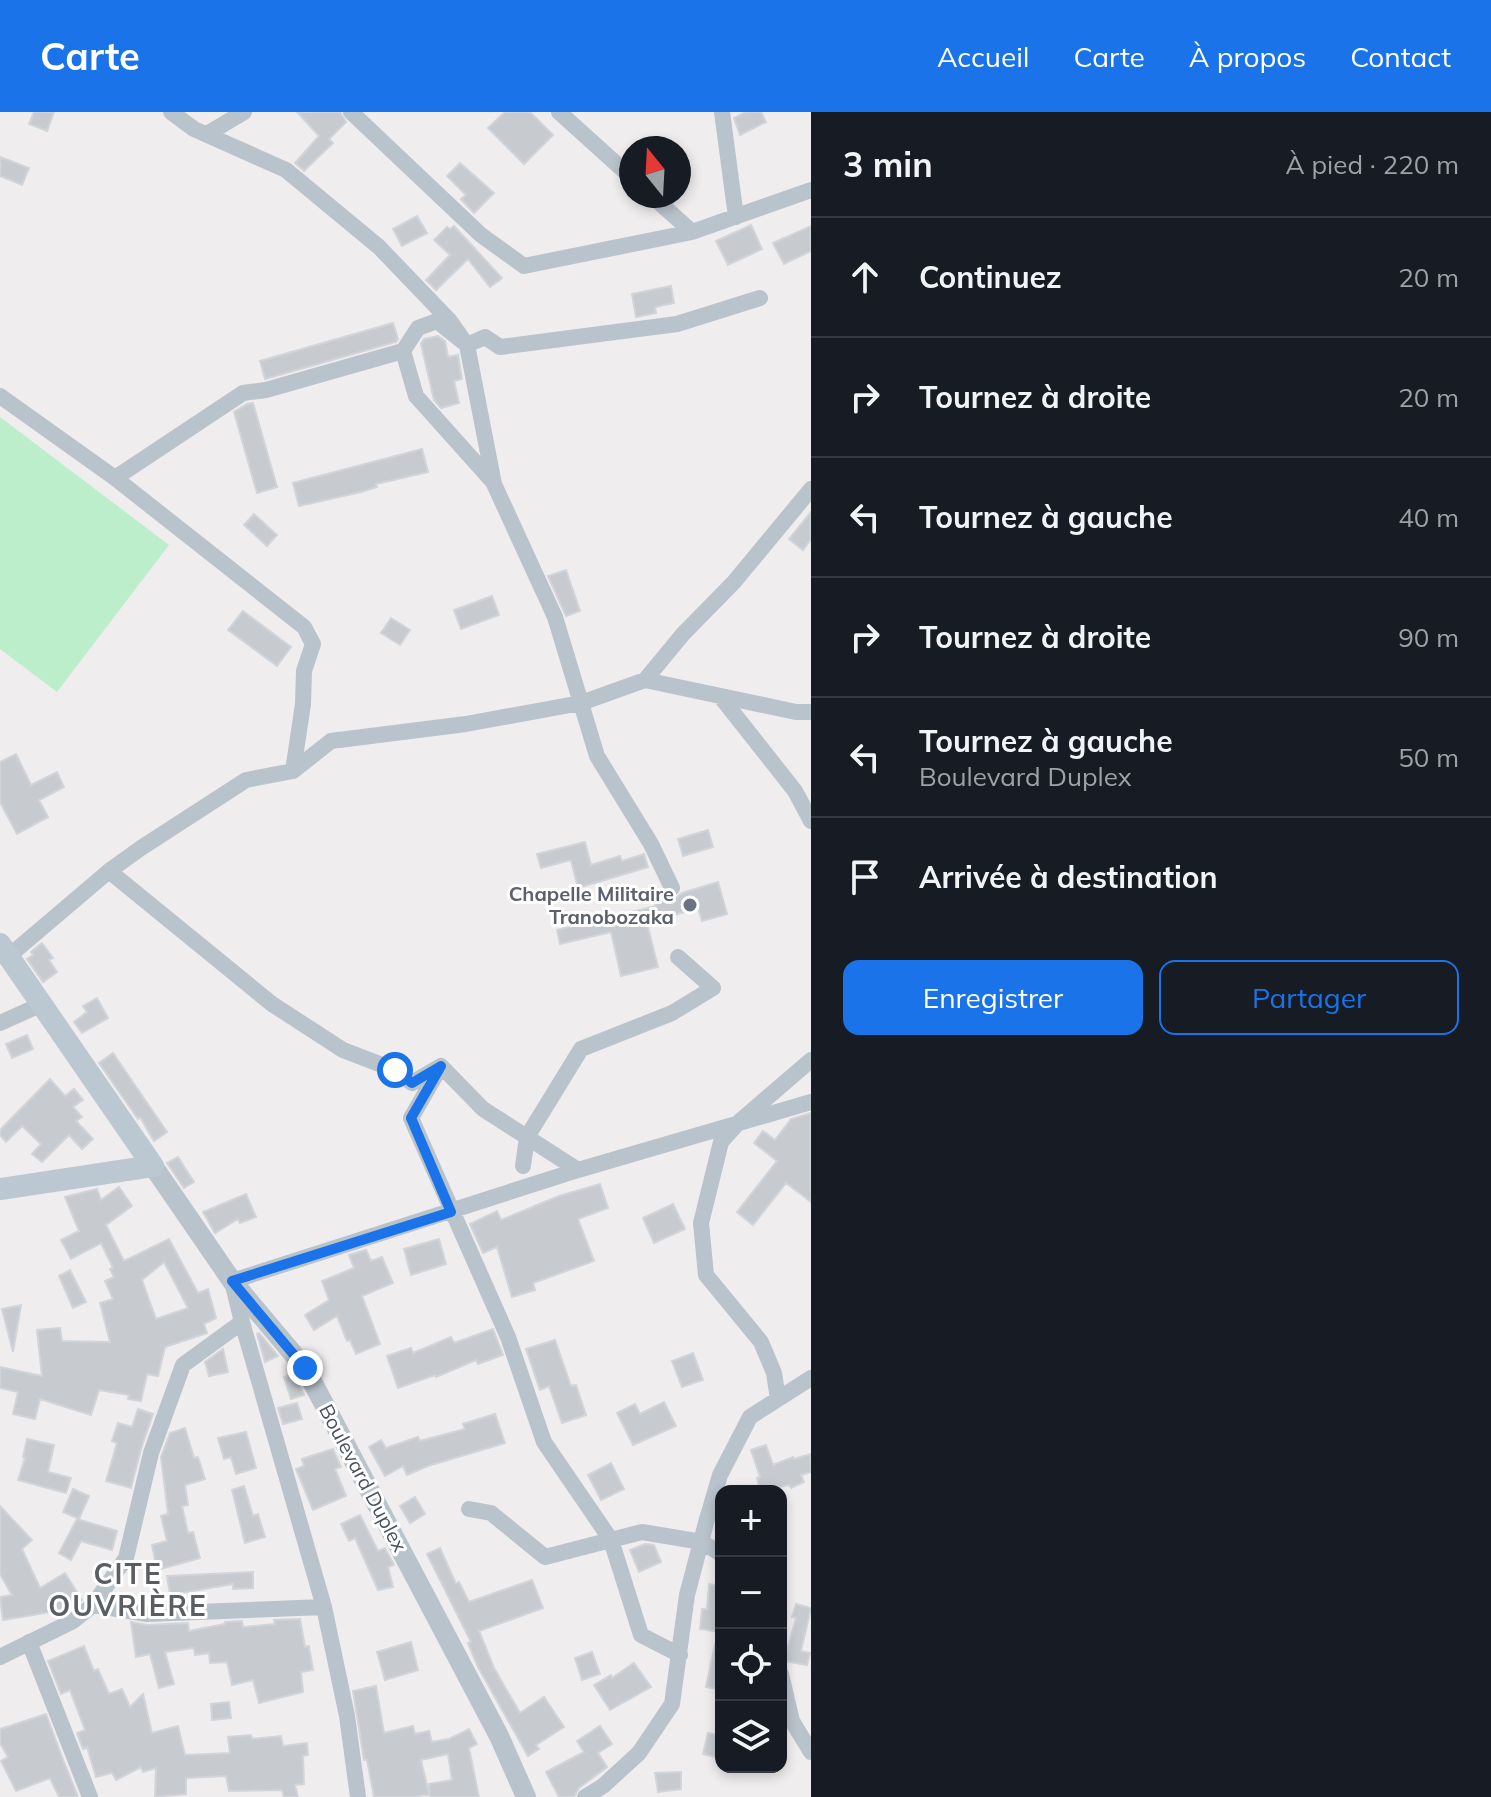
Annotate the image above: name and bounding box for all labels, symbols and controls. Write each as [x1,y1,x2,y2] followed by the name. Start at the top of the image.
[40,32,140,80] text: Carte
[937,39,1030,74] text: Accueil
[1074,39,1145,74] text: Carte
[1189,39,1306,74] text: À propos
[1350,39,1451,74] text: Contact
[619,136,691,208] north arrow
[843,143,933,186] text: 3 min
[1286,148,1459,181] text: À pied · 220 m
[843,255,887,299] icon: ahead
[919,258,1062,296] text: Continuez
[1398,261,1459,294] text: 20 m
[843,375,887,419] icon: right
[919,378,1151,416] text: Tournez à droite
[1398,381,1459,414] text: 20 m
[843,495,887,539] icon: left
[919,498,1173,536] text: Tournez à gauche
[1398,501,1459,534] text: 40 m
[843,615,887,659] icon: right
[919,618,1151,656] text: Tournez à droite
[1398,621,1459,654] text: 90 m
[919,722,1173,760] text: Tournez à gauche
[843,735,887,779] icon: left
[1398,741,1459,774] text: 50 m
[919,760,1132,793] text: Boulevard Duplex
[843,855,887,899] icon: arrive
[919,858,1218,896] text: Arrivée à destination
[509,881,674,929] place label: Chapelle Militaire Tranobozaka
[681,896,699,914] marker: Chapelle Militaire Tranobozaka
[843,960,1143,1035] button: Enregistrer
[1159,960,1459,1035] button: Partager
[377,1052,413,1088] route start
[287,1350,323,1386] route end
[314,1400,413,1556] street label: Boulevard Duplex
[715,1485,787,1773] map controls
[715,1485,787,1557] button: +
[48,1556,208,1623] district label: CITE OUVRIÈRE
[715,1557,787,1629] button: −
[715,1629,787,1701] button: locate
[715,1701,787,1773] button: layers

